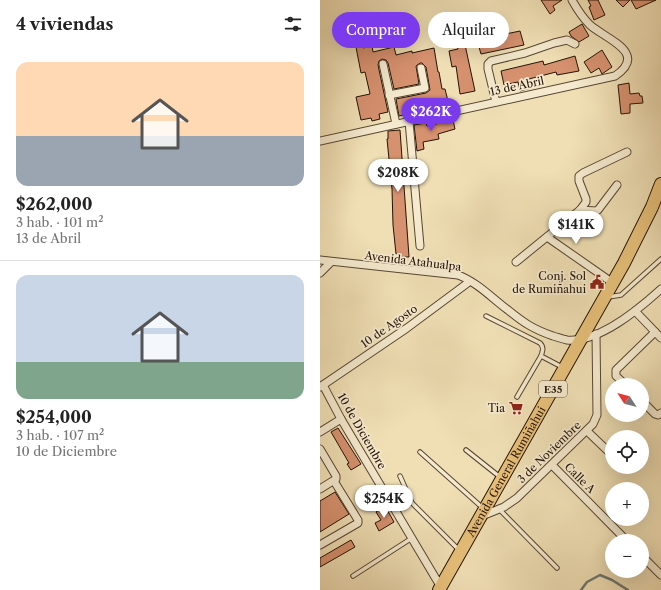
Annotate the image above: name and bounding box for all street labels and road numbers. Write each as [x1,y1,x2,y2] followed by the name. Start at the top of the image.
[489,73,546,99] street label: 13 de Abril
[363,248,462,274] street label: Avenida Atahualpa
[358,301,420,351] street label: 10 de Agosto
[539,381,567,397] road number: E35
[335,391,389,471] street label: 10 de Diciembre
[463,403,549,540] street label: Avenida General Rumiñahui
[514,418,584,486] street label: 3 de Noviembre
[562,460,599,497] street label: Calle A

